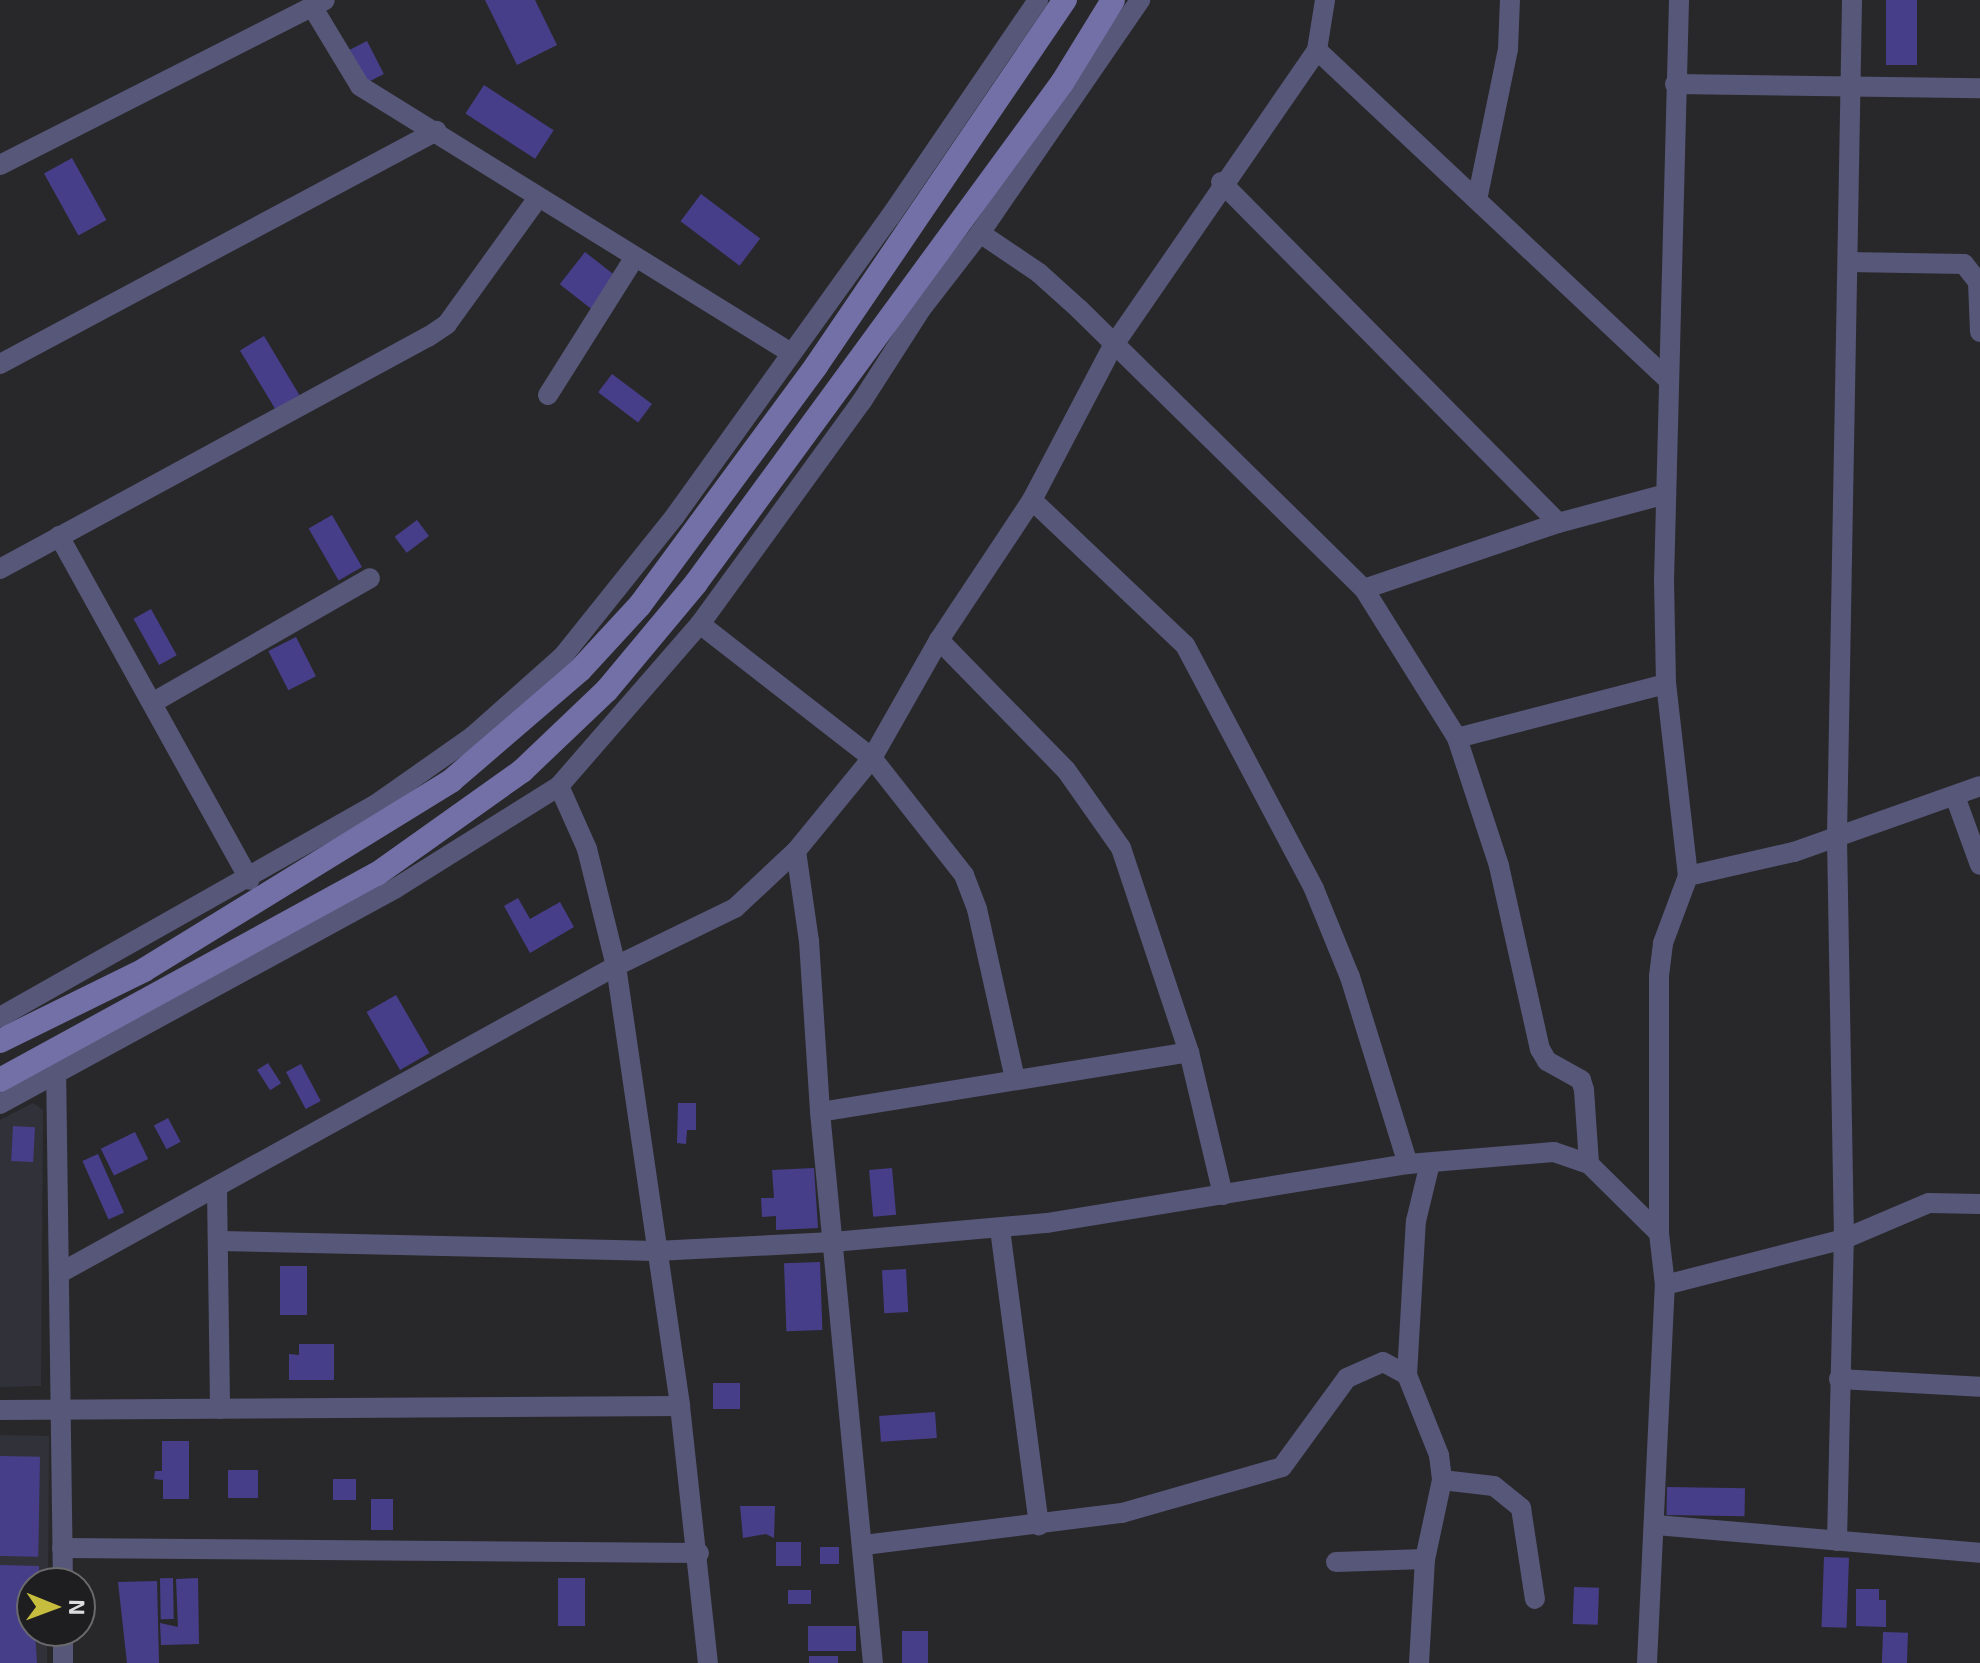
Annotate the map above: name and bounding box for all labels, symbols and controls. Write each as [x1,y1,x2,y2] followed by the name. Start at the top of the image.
[16,1567,96,1647] north arrow
[65,1599,91,1616] text: N

